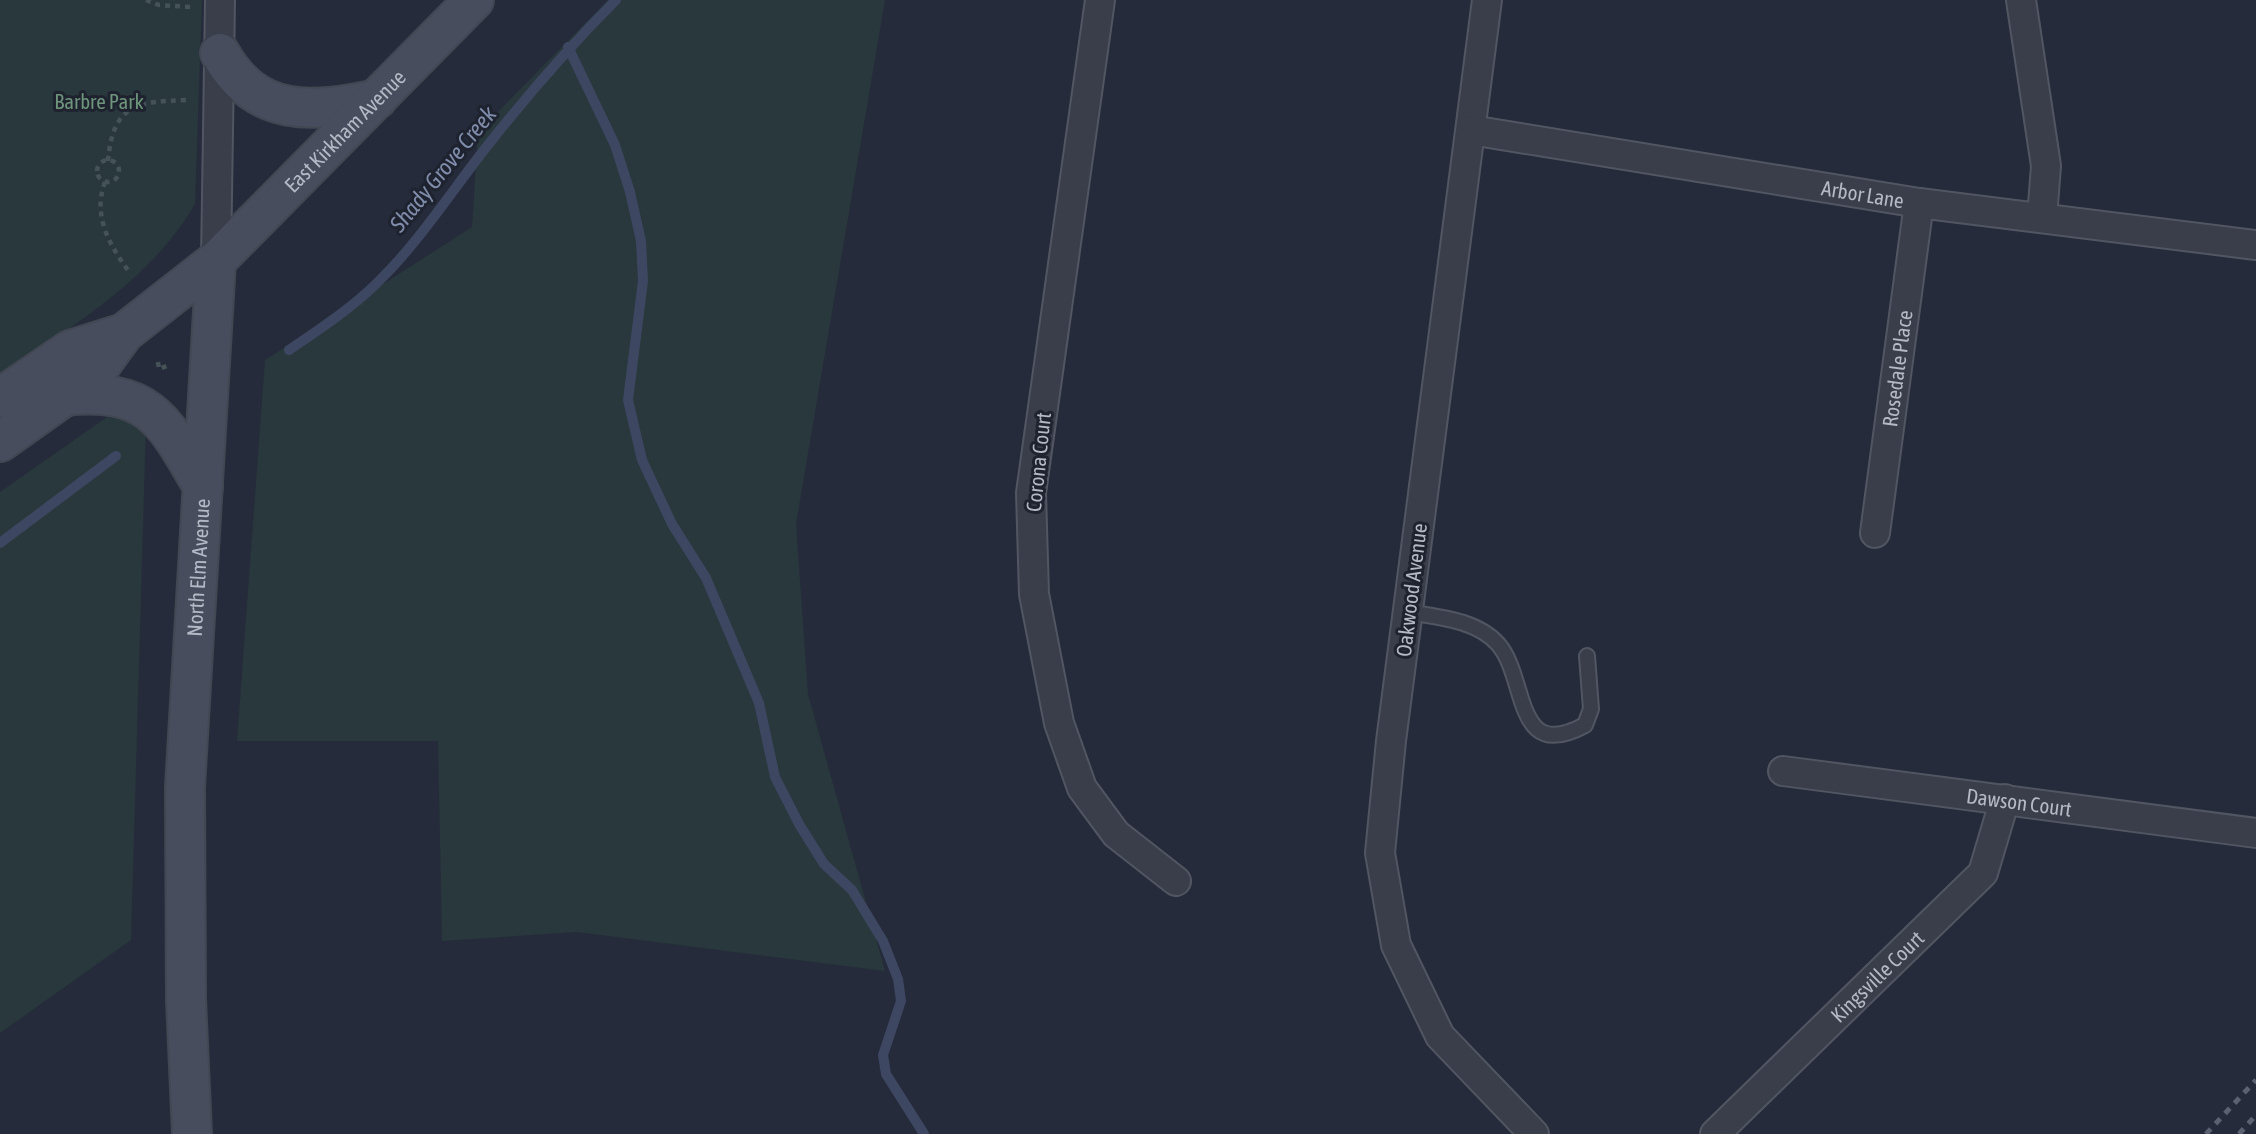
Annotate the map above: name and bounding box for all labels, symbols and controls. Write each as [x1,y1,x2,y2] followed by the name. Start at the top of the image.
[279,65,410,197] street label: East Kirkham Avenue
[54,89,144,113] park label: Barbre Park
[384,100,502,238] water label: Shady Grove Creek
[1820,175,1906,212] street label: Arbor Lane
[1877,309,1917,428] street label: Rosedale Place
[1021,411,1055,513] street label: Corona Court
[182,498,214,637] street label: North Elm Avenue
[1391,522,1431,658] street label: Oakwood Avenue
[1965,783,2073,821] street label: Dawson Court
[1825,926,1928,1027] street label: Kingsville Court

